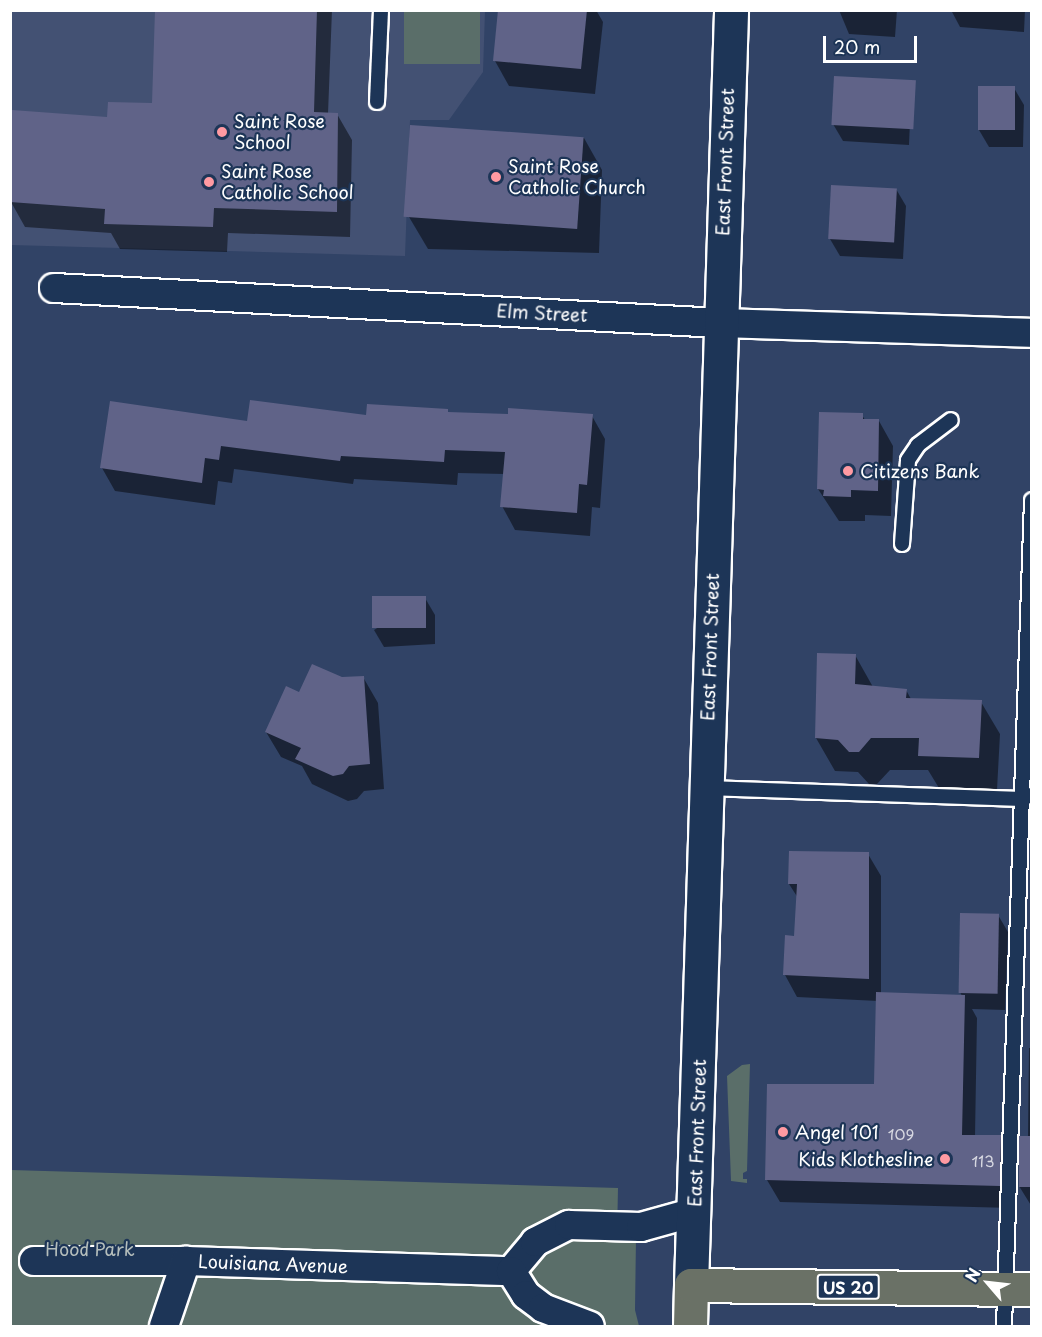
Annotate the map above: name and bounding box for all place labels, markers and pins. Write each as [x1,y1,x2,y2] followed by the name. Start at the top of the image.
[234,111,324,154] place label: Saint Rose School
[215,125,229,139] marker: Saint Rose School
[508,156,647,198] place label: Saint Rose Catholic Church
[221,161,355,204] place label: Saint Rose Catholic School
[489,170,503,184] marker: Saint Rose Catholic Church
[202,175,216,189] marker: Saint Rose Catholic School
[860,460,979,482] place label: Citizens Bank
[841,464,855,478] marker: Citizens Bank
[795,1121,879,1143] place label: Angel 101
[776,1125,790,1139] marker: Angel 101
[798,1148,933,1170] place label: Kids Klothesline
[938,1152,952,1166] marker: Kids Klothesline

